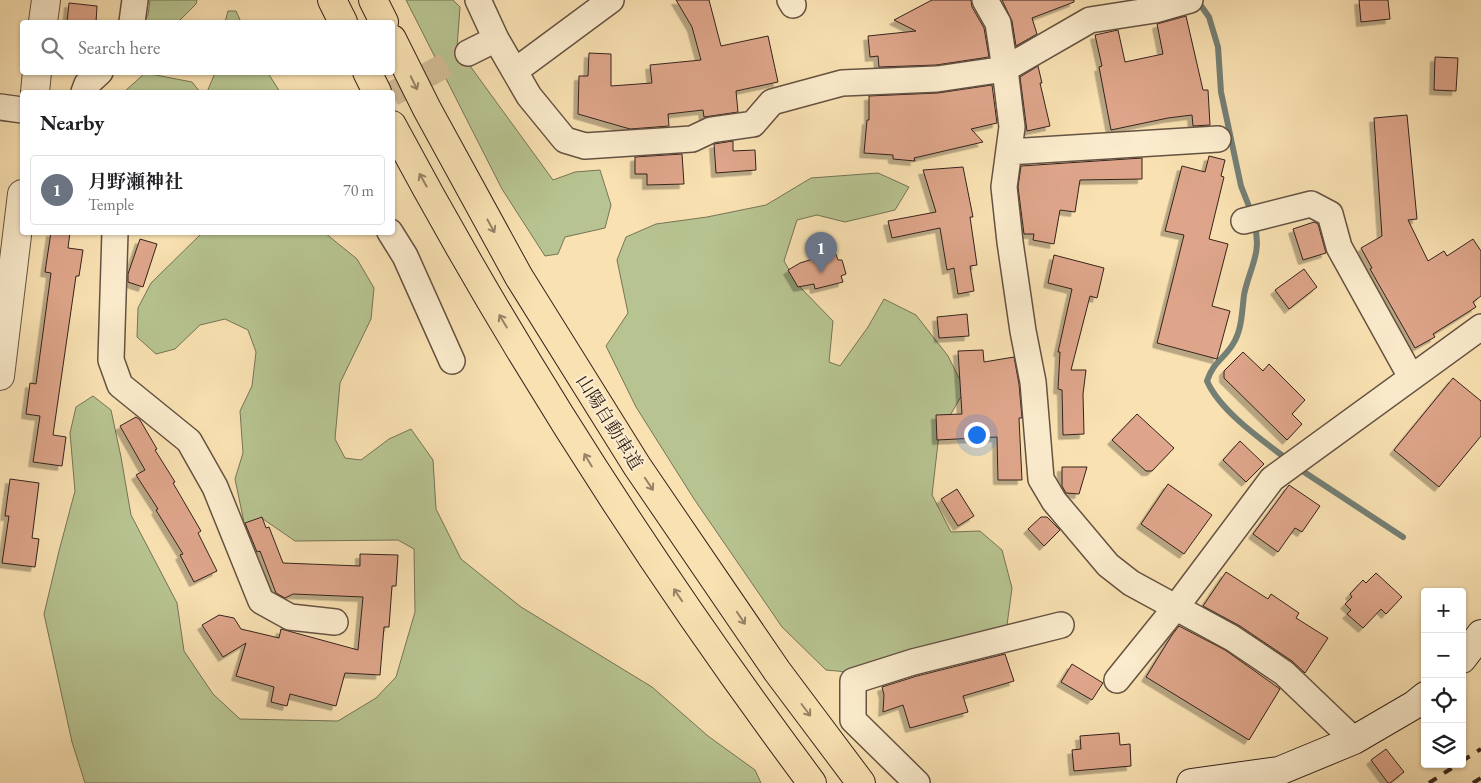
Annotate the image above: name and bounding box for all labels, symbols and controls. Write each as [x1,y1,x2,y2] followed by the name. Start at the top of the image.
[20,20,395,75] search box
[38,34,66,62] icon: search
[78,35,160,60] text: Search here
[410,75,419,90] one-way arrow
[40,109,104,136] text: Nearby
[88,169,183,194] text: 月野瀬神社
[418,172,428,187] one-way arrow
[53,180,61,201] text: 1
[343,180,374,201] text: 70 m
[88,194,134,215] text: Temple
[486,218,496,233] one-way arrow
[805,232,837,273] pin: 1
[497,315,507,329] one-way arrow
[572,370,648,474] street label: 山陽自動車道
[964,422,990,448] your location
[582,453,592,467] one-way arrow
[644,476,654,490] one-way arrow
[673,588,683,602] one-way arrow
[1421,588,1466,768] map controls
[1421,588,1466,633] button: +
[736,610,746,624] one-way arrow
[1421,633,1466,678] button: −
[1421,678,1466,723] button: locate
[801,703,812,716] one-way arrow
[1421,723,1466,768] button: layers

